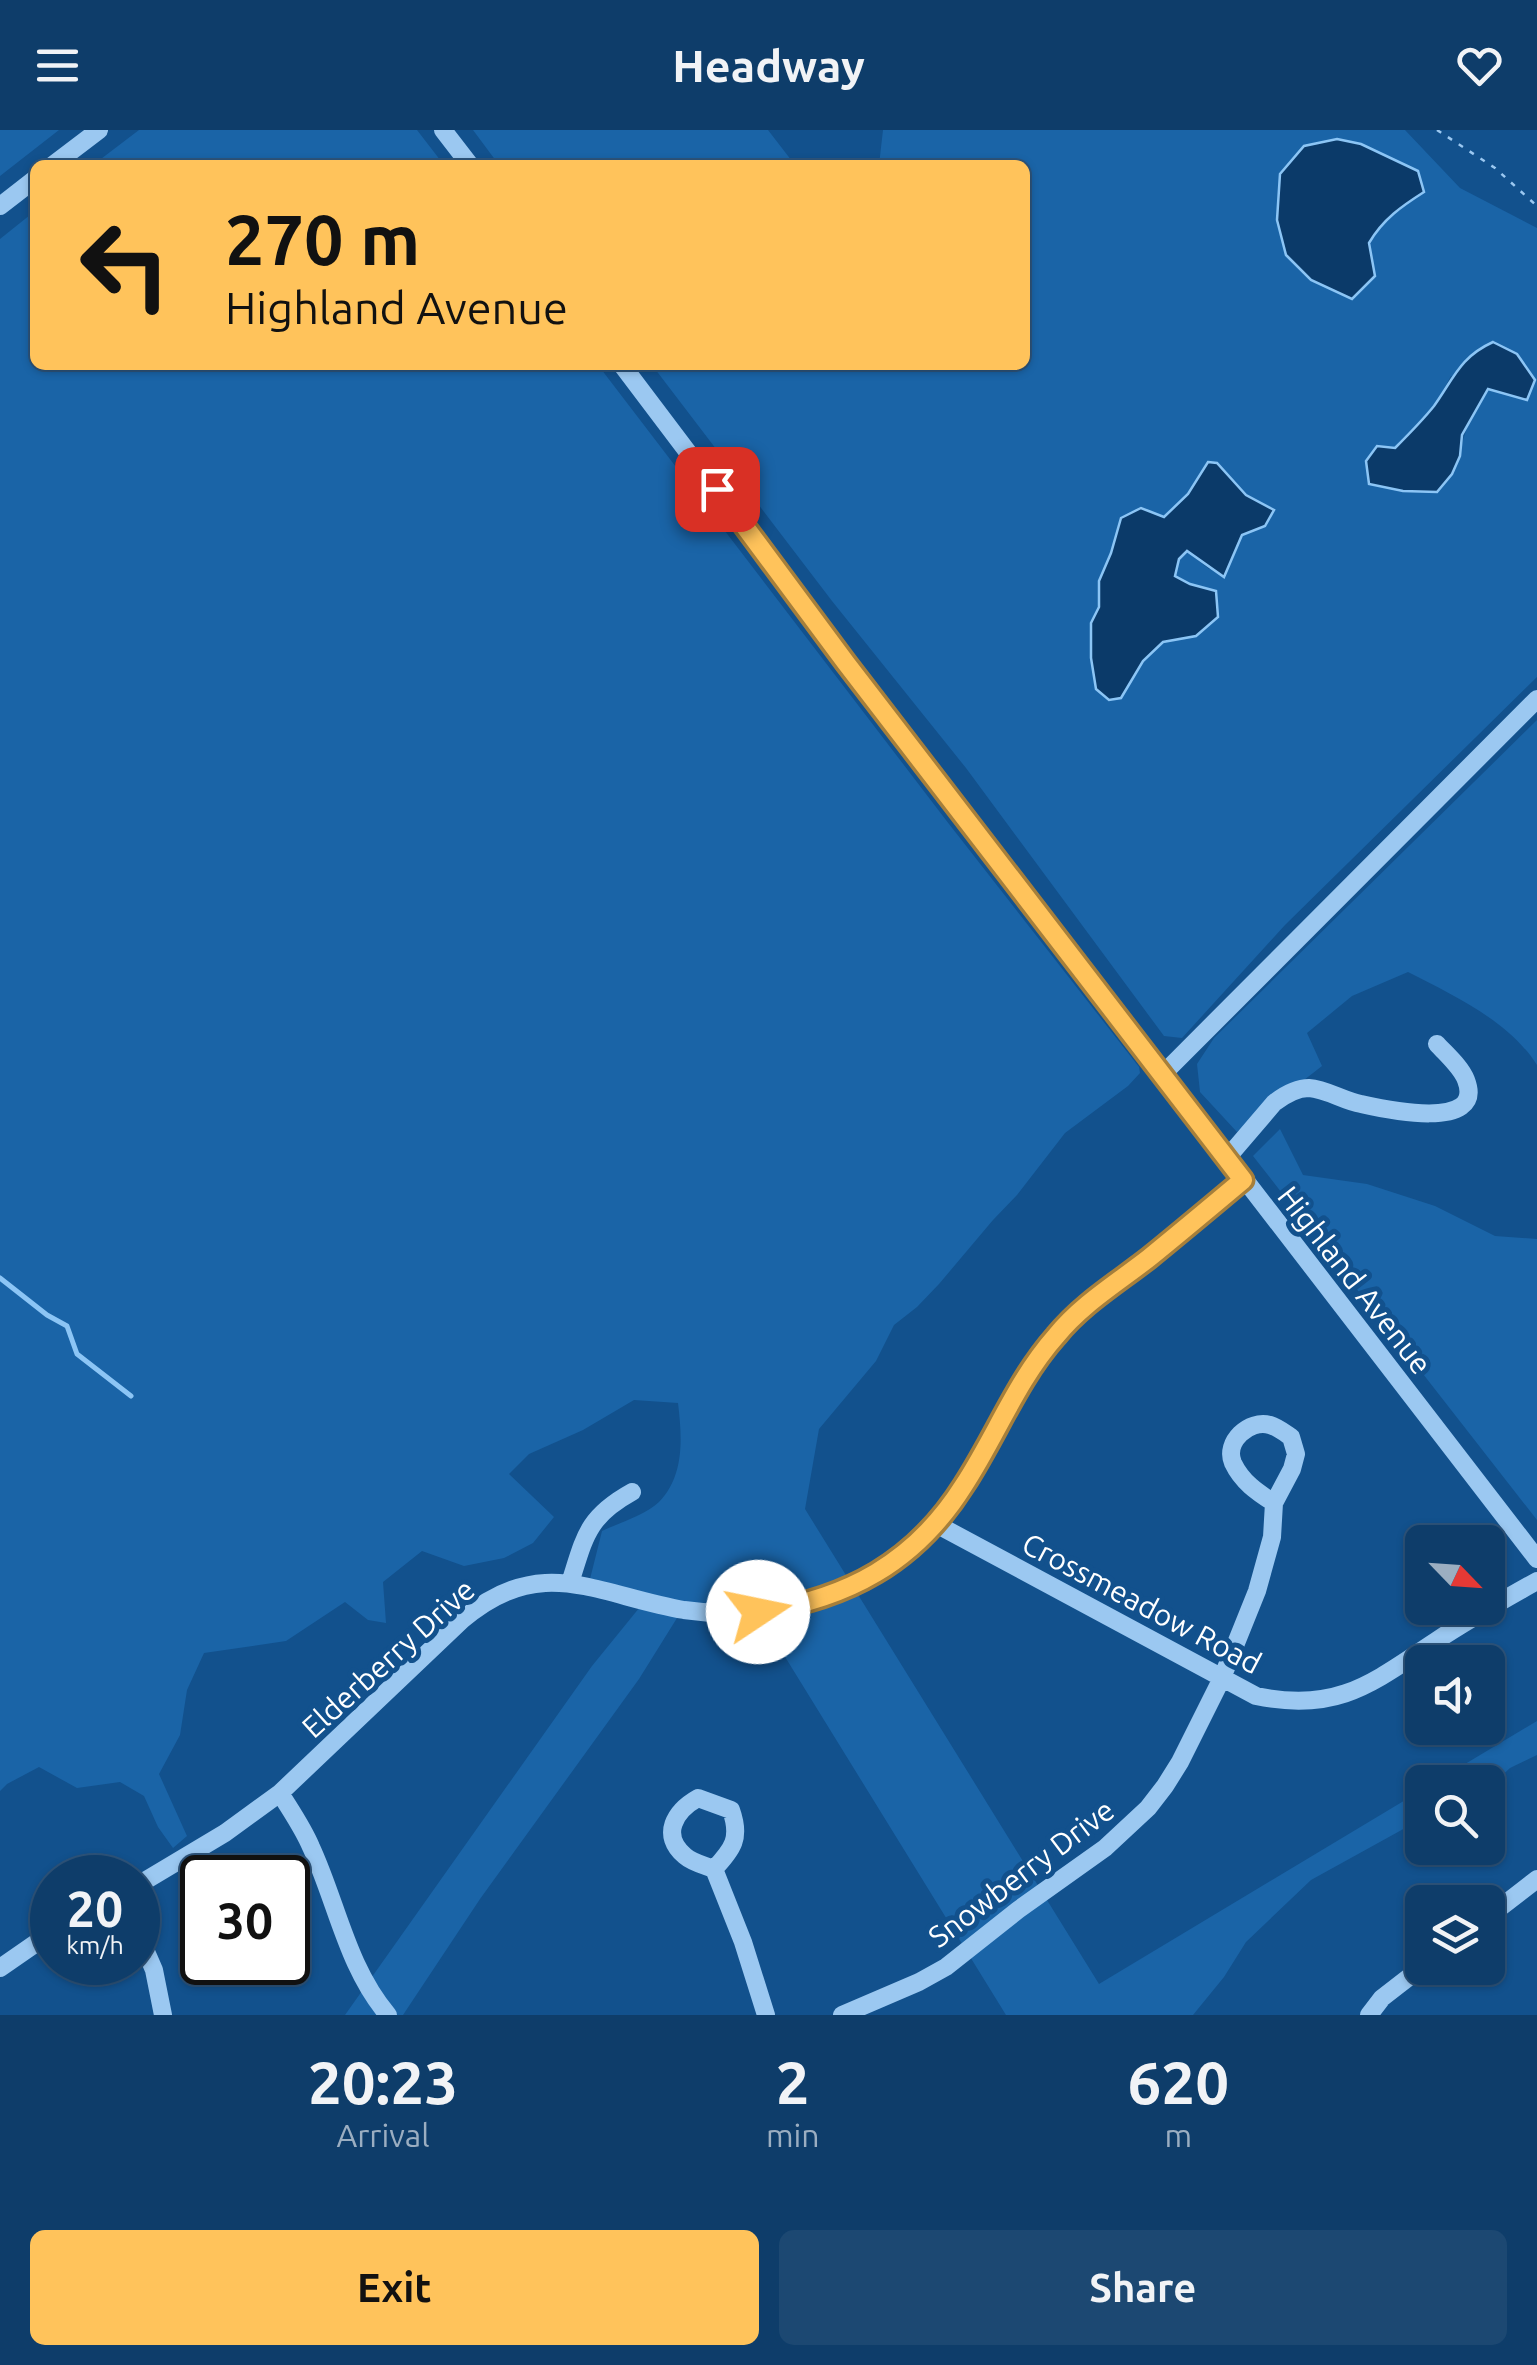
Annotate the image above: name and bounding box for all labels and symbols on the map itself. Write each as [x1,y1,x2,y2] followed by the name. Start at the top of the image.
[675,447,760,532] pin
[1271,1179,1439,1381] street label: Highland Avenue
[1405,1525,1505,1625] north arrow
[1017,1526,1267,1680] street label: Crossmeadow Road
[706,1560,810,1664] position arrow
[295,1572,481,1744] street label: Elderberry Drive
[922,1792,1120,1954] street label: Snowberry Drive
[180,1855,310,1985] speed limit sign: 30

